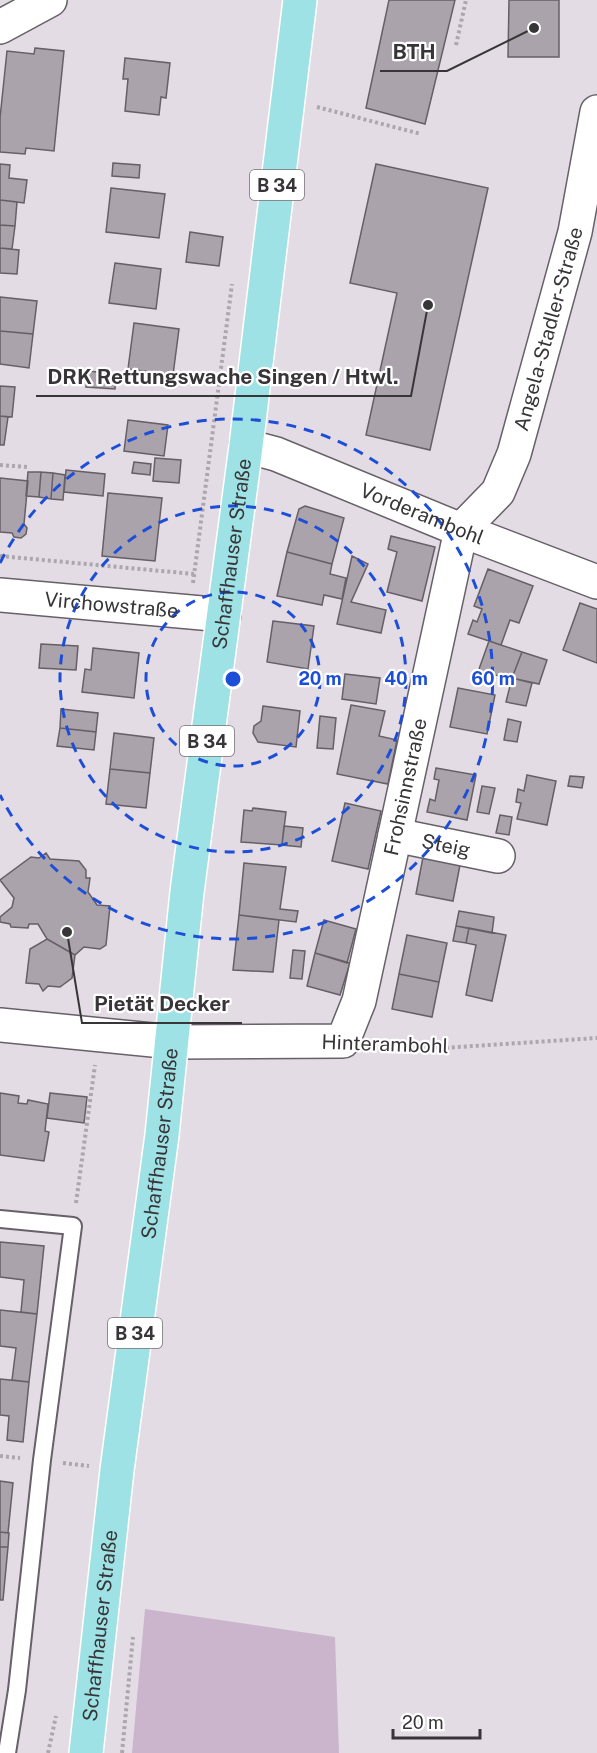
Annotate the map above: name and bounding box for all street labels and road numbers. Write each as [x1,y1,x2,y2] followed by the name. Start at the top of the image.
[250,170,304,200] road number: B 34
[509,224,588,434] street label: Angela-Stadler-Straße
[207,457,256,651] street label: Schaffhauser Straße
[357,478,487,550] street label: Vorderambohl
[44,587,180,623] street label: Virchowstraße
[379,716,432,858] street label: Frohsinnstraße
[180,726,234,756] road number: B 34
[419,829,472,862] street label: Steig
[321,1030,449,1058] street label: Hinterambohl
[136,1047,183,1241] street label: Schaffhauser Straße
[108,1318,162,1348] road number: B 34
[78,1529,122,1723] street label: Schaffhauser Straße

